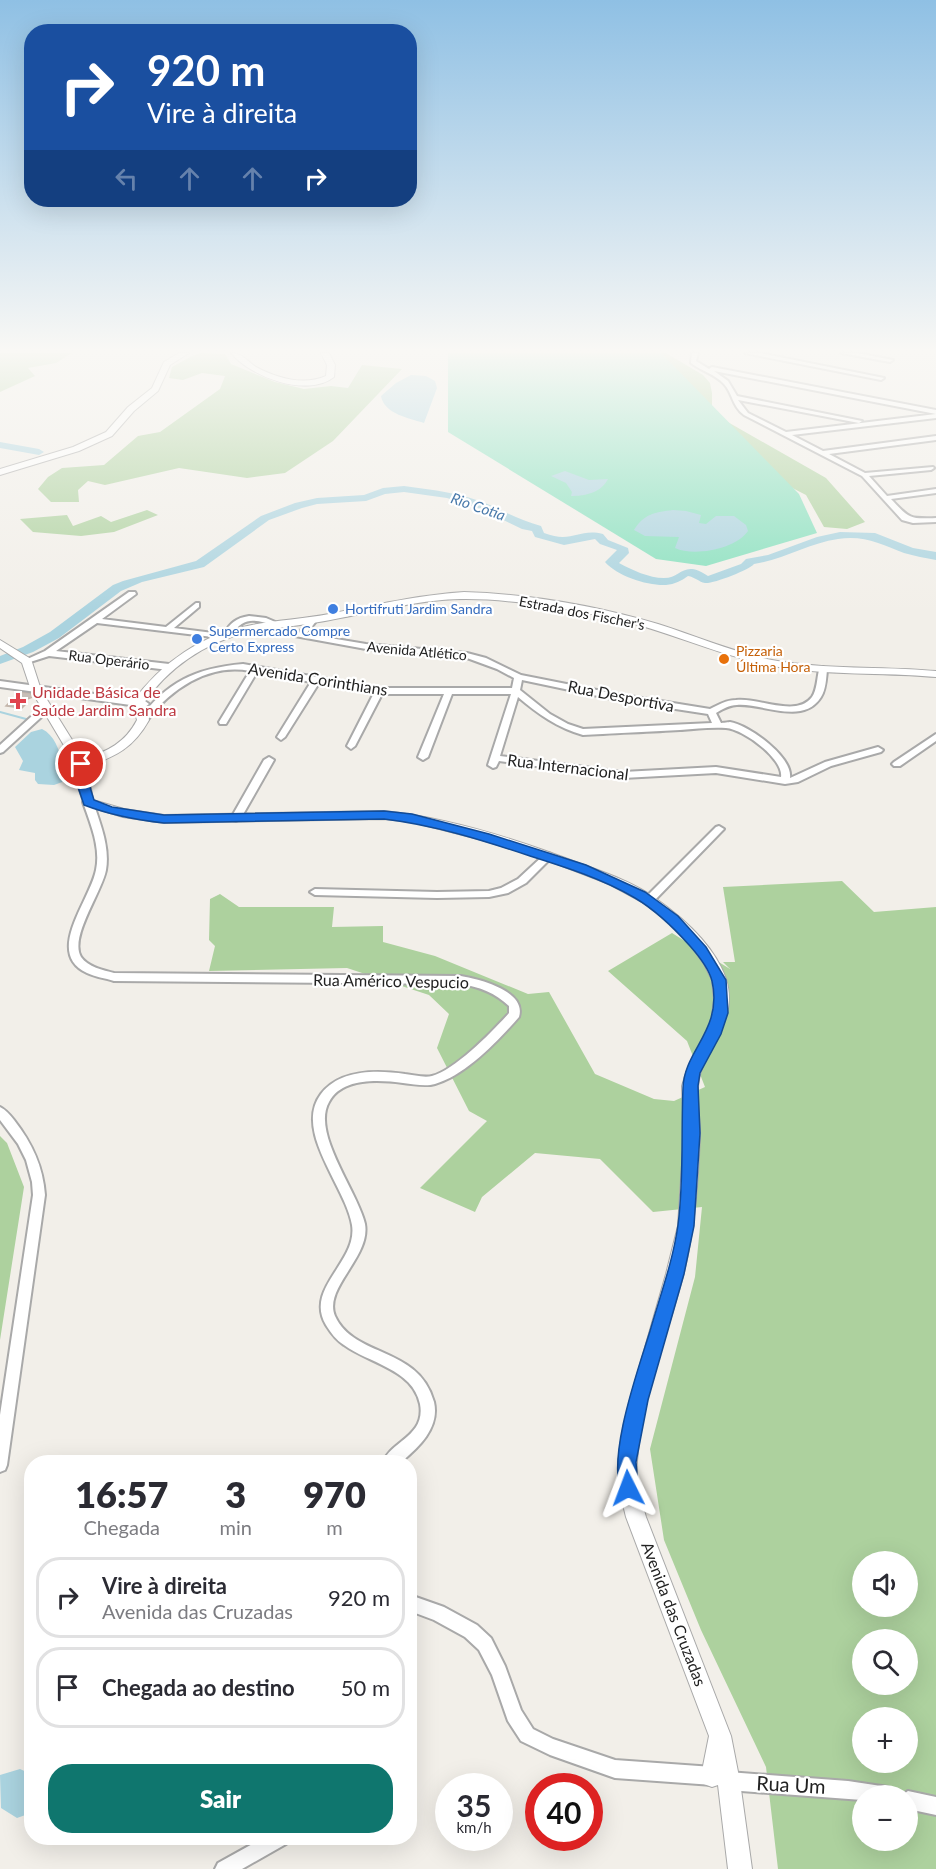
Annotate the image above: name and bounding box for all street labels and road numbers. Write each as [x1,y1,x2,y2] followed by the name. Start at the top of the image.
[518,592,646,633] street label: Estrada dos Fischer's
[366,638,468,663] street label: Avenida Atlético
[68,646,151,673] street label: Rua Operário
[247,658,389,699] street label: Avenida Corinthians
[566,676,676,715] street label: Rua Desportiva
[506,750,630,783] street label: Rua Internacional
[313,970,469,991] street label: Rua Américo Vespucio
[638,1539,711,1689] street label: Avenida das Cruzadas
[756,1770,826,1798] street label: Rua Um

